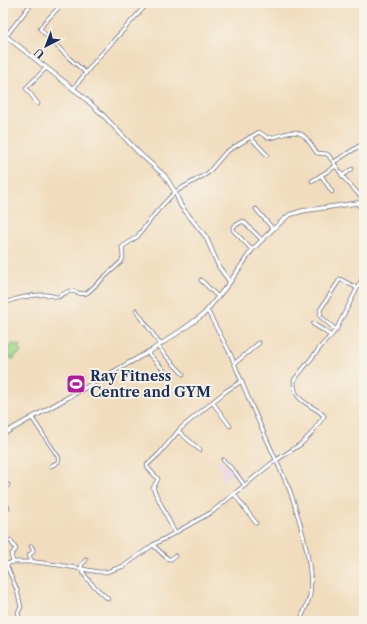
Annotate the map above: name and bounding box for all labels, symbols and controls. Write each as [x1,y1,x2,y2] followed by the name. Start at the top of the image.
[26,26,66,66] north arrow
[31,45,47,62] text: U
[90,367,211,401] place label: Ray Fitness Centre and GYM
[65,373,87,395] sports icon: Ray Fitness Centre and GYM

